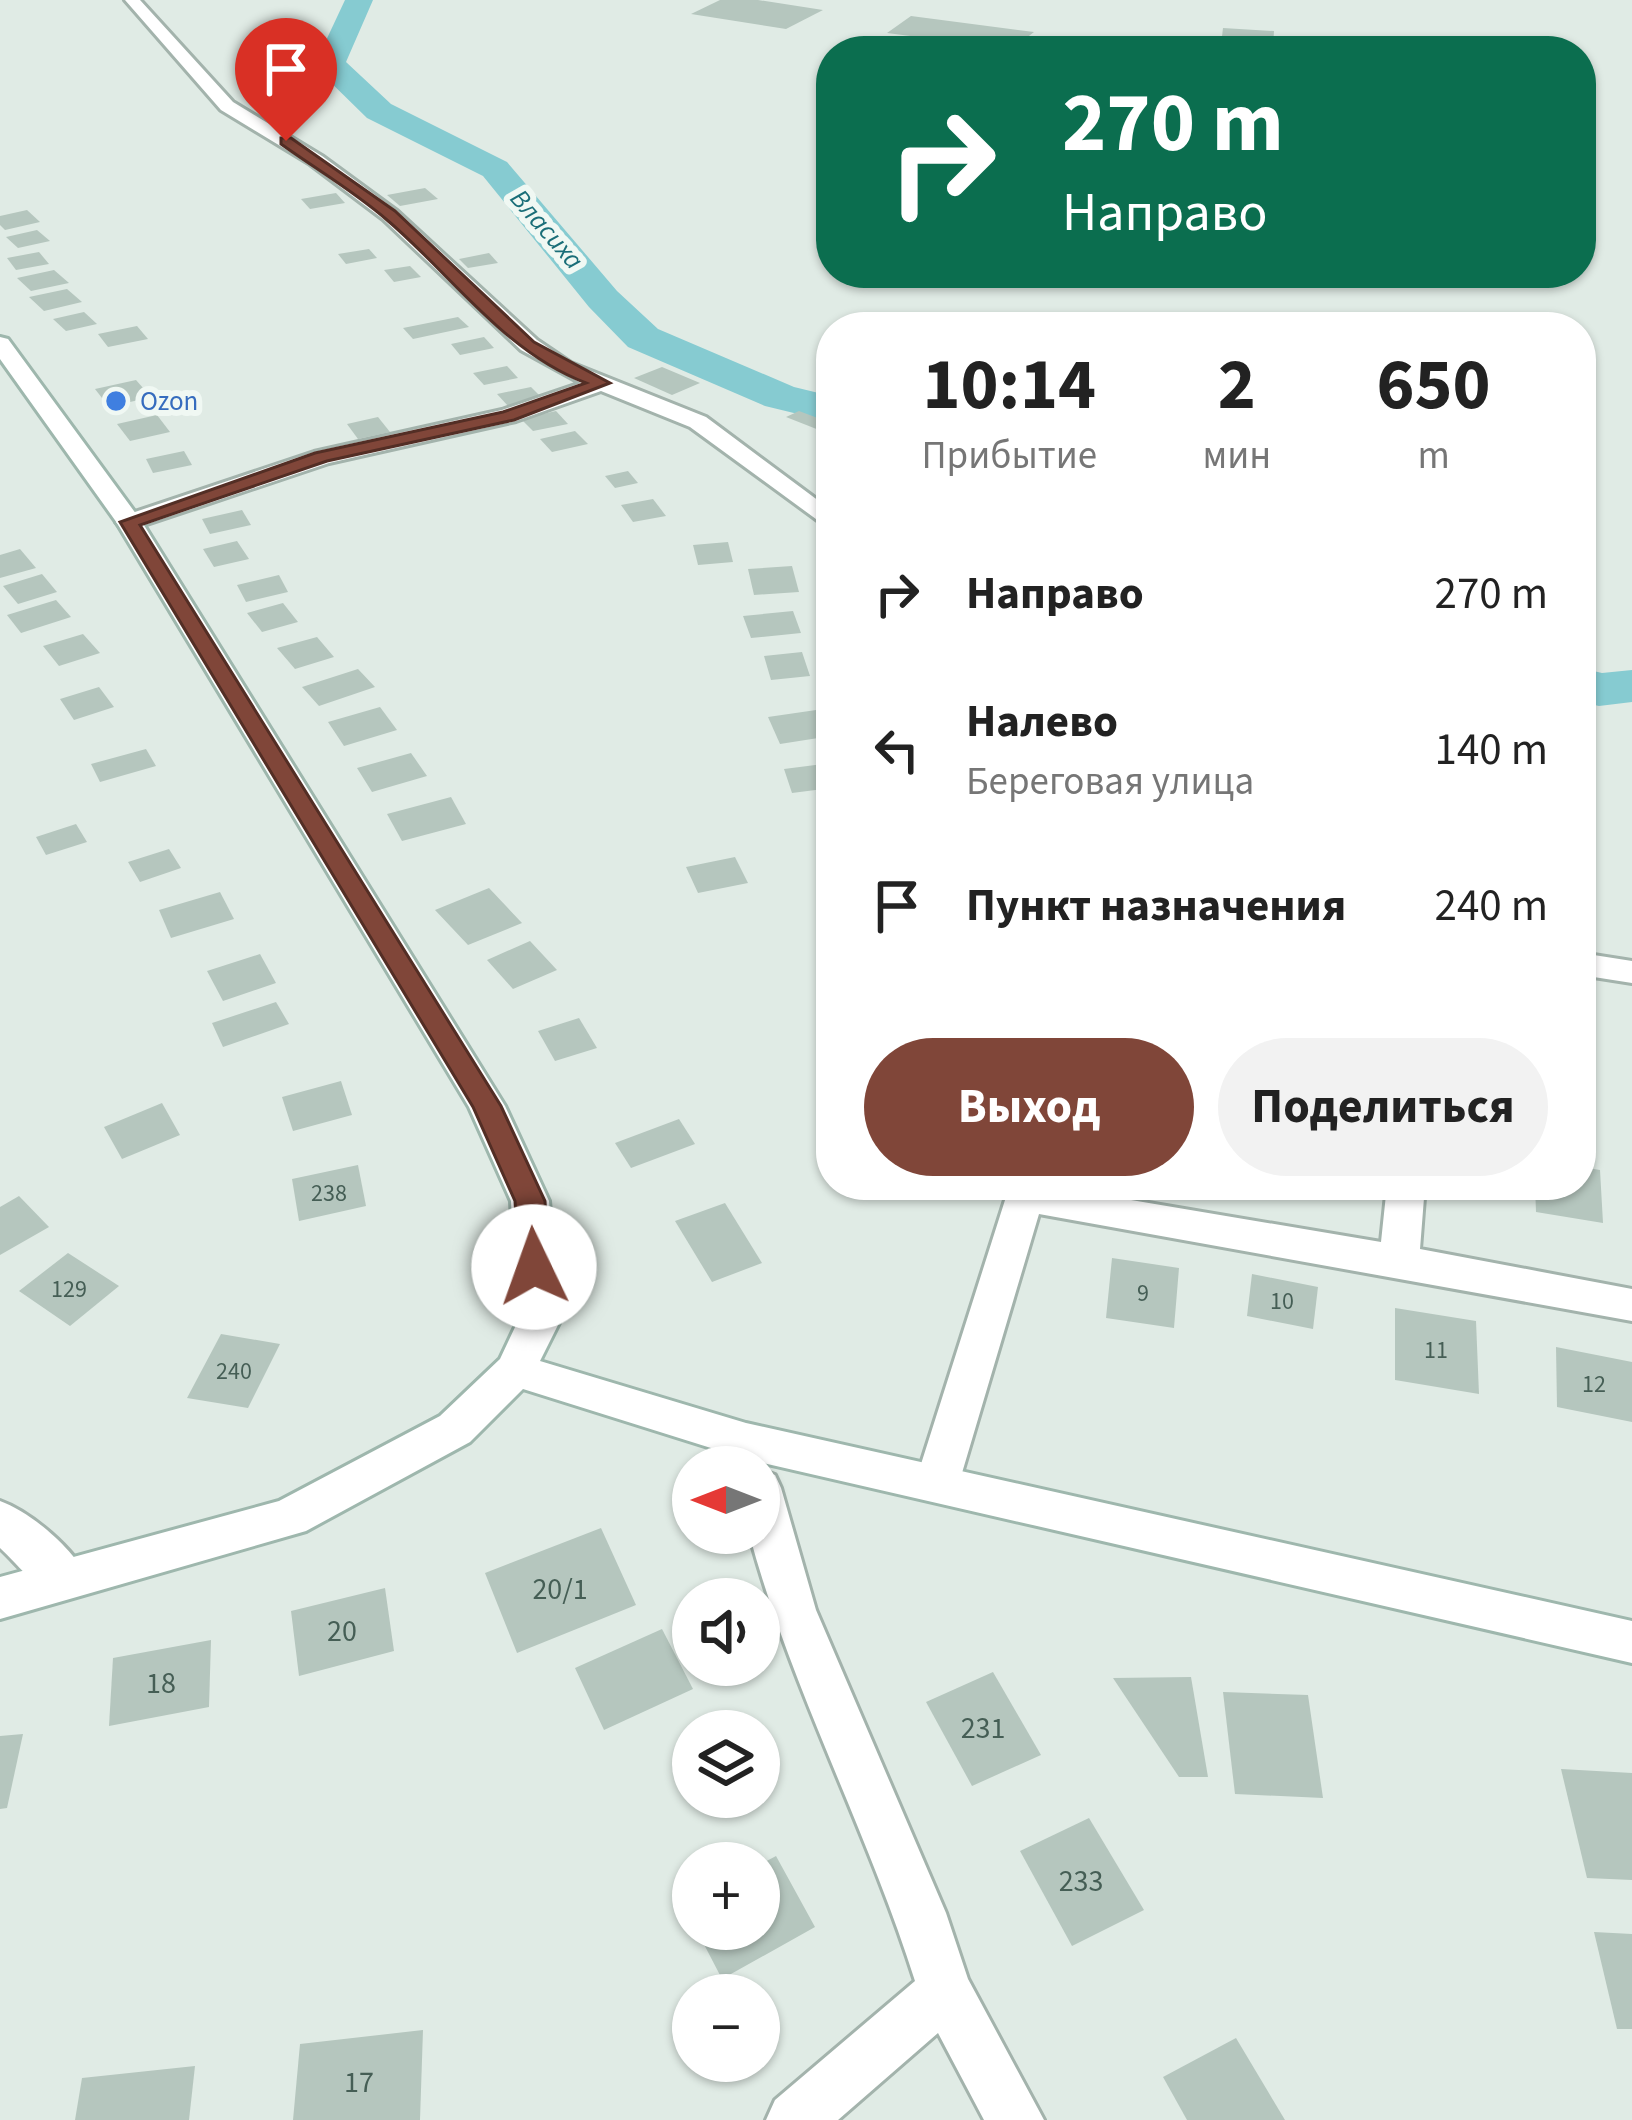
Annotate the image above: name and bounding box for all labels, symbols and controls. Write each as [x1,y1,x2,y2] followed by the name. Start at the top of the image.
[235,18,337,141] pin
[253,36,319,102] icon: arrive
[1062,64,1284,184] text: 270 m
[864,84,1020,240] icon: right
[1062,175,1267,252] text: Направо
[501,181,593,278] water label: Власиха
[922,334,1096,437] text: 10:14
[1218,334,1256,437] text: 2
[1377,334,1491,437] text: 650
[140,382,198,421] place label: Ozon
[103,388,129,414] marker: Ozon
[921,428,1097,484] text: Прибытие
[1202,428,1271,484] text: мин
[1417,428,1450,484] text: m
[864,561,930,627] icon: right
[966,562,1144,626] text: Направо
[1435,562,1548,626] text: 270 m
[966,690,1118,754] text: Налево
[864,717,930,783] icon: left
[1435,718,1548,782] text: 140 m
[966,754,1254,810] text: Береговая улица
[864,873,930,939] icon: arrive
[966,874,1346,938] text: Пункт назначения
[1435,874,1548,938] text: 240 m
[864,1038,1194,1176] button: Выход
[1218,1038,1548,1176] button: Поделиться
[311,1176,347,1211] house number: 238
[471,1204,597,1330] position arrow
[51,1272,87,1307] house number: 129
[1137,1276,1149,1311] house number: 9
[1270,1284,1294,1319] house number: 10
[1424,1333,1448,1368] house number: 11
[216,1354,252,1389] house number: 240
[1582,1367,1606,1402] house number: 12
[672,1446,780,1554] north arrow
[672,1446,780,2082] map controls
[532,1568,588,1611] house number: 20/1
[672,1578,780,1686] button: sound
[327,1610,357,1653] house number: 20
[146,1662,176,1705] house number: 18
[961,1707,1005,1750] house number: 231
[672,1710,780,1818] button: layers
[672,1842,780,1950] button: +
[1059,1860,1103,1903] house number: 233
[672,1974,780,2082] button: −
[344,2061,374,2104] house number: 17

